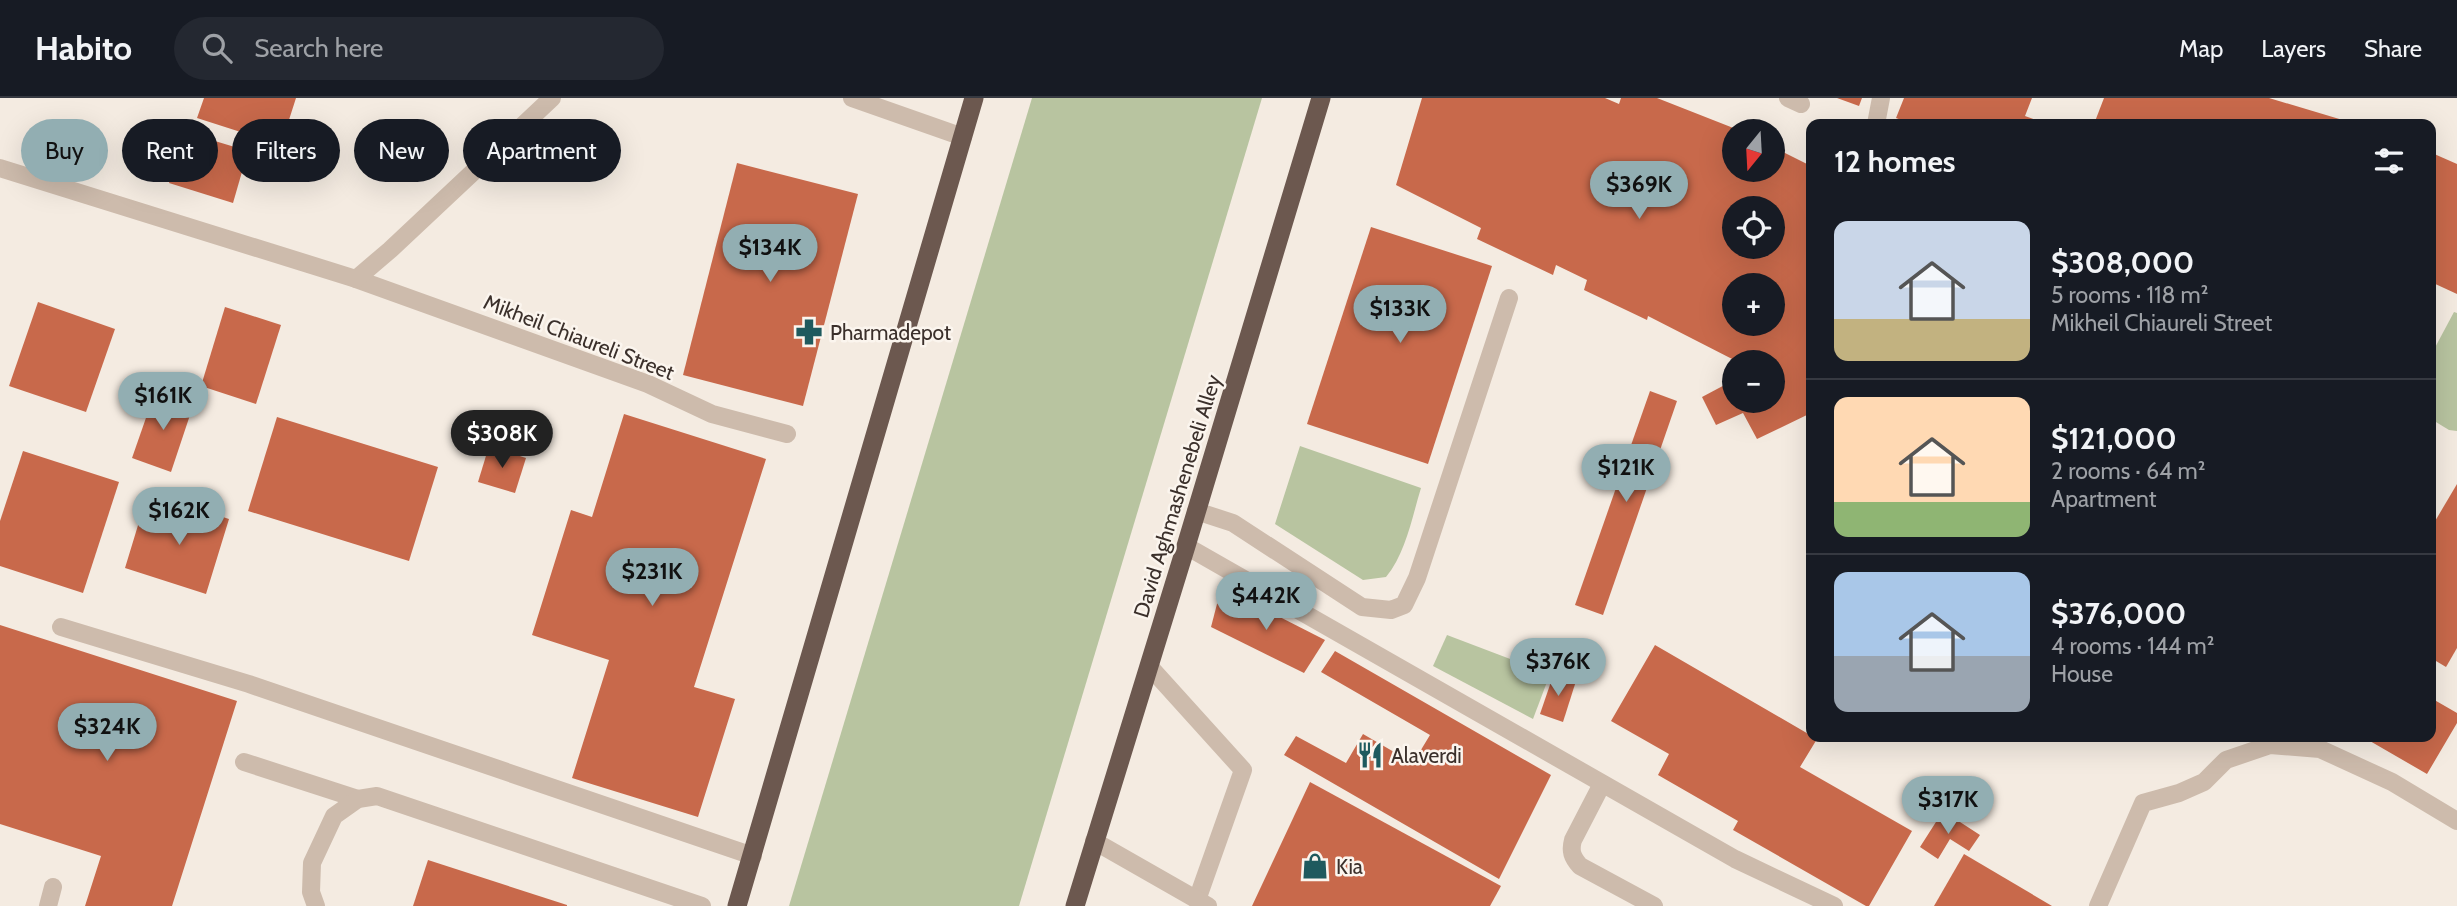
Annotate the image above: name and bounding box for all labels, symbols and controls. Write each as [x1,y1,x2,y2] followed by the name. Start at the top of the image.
[174,17,664,80] search box
[35,28,132,68] text: Habito
[198,29,236,67] icon: search
[254,32,383,64] text: Search here
[2179,34,2223,63] text: Map
[2261,34,2326,63] text: Layers
[2364,34,2422,63] text: Share
[21,119,108,182] chip: Buy
[122,119,218,182] chip: Rent
[232,119,340,182] chip: Filters
[354,119,449,182] chip: New
[463,119,621,182] chip: Apartment
[1722,119,1785,182] north arrow
[1722,119,1785,413] map controls
[2370,142,2408,180] icon: filters
[1834,143,1956,180] text: 12 homes
[1590,162,1688,221] pin: $369K
[1606,170,1672,198] text: $369K
[1722,196,1785,259] button: locate
[721,225,819,284] pin: $134K
[739,233,801,261] text: $134K
[2051,244,2194,281] text: $308,000
[1890,249,1974,333] icon: home
[1722,273,1785,336] button: +
[2051,281,2208,309] text: 5 rooms · 118 m²
[1351,286,1449,345] pin: $133K
[480,289,678,385] street label: Mikheil Chiaureli Street
[1369,294,1431,322] text: $133K
[2051,309,2272,337] text: Mikheil Chiaureli Street
[794,317,824,347] pharmacy icon: Pharmadepot
[830,320,951,345] place label: Pharmadepot
[1722,350,1785,413] button: −
[1128,371,1226,621] street label: David Aghmashenebeli Alley
[114,372,212,432] pin: $161K
[134,381,192,409] text: $161K
[453,410,551,470] pin: $308K
[467,419,537,447] text: $308K
[2051,420,2177,457] text: $121,000
[1890,425,1974,509] icon: home
[1577,444,1675,504] pin: $121K
[1598,453,1654,481] text: $121K
[2051,457,2205,485] text: 2 rooms · 64 m²
[2051,485,2156,513] text: Apartment
[130,488,228,547] pin: $162K
[148,496,210,524] text: $162K
[603,548,701,608] pin: $231K
[622,557,682,585] text: $231K
[1217,573,1315,632] pin: $442K
[1232,581,1300,609] text: $442K
[2051,595,2186,632] text: $376,000
[1890,600,1974,684] icon: home
[2051,632,2214,660] text: 4 rooms · 144 m²
[1509,638,1607,698] pin: $376K
[1526,647,1590,675] text: $376K
[2051,660,2113,688] text: House
[58,704,156,763] pin: $324K
[74,712,140,740] text: $324K
[1355,740,1385,770] restaurant icon: Alaverdi
[1391,743,1462,768] place label: Alaverdi
[1899,776,1997,836] pin: $317K
[1918,785,1978,813] text: $317K
[1300,851,1330,881] shop icon: Kia
[1336,854,1363,879] place label: Kia

